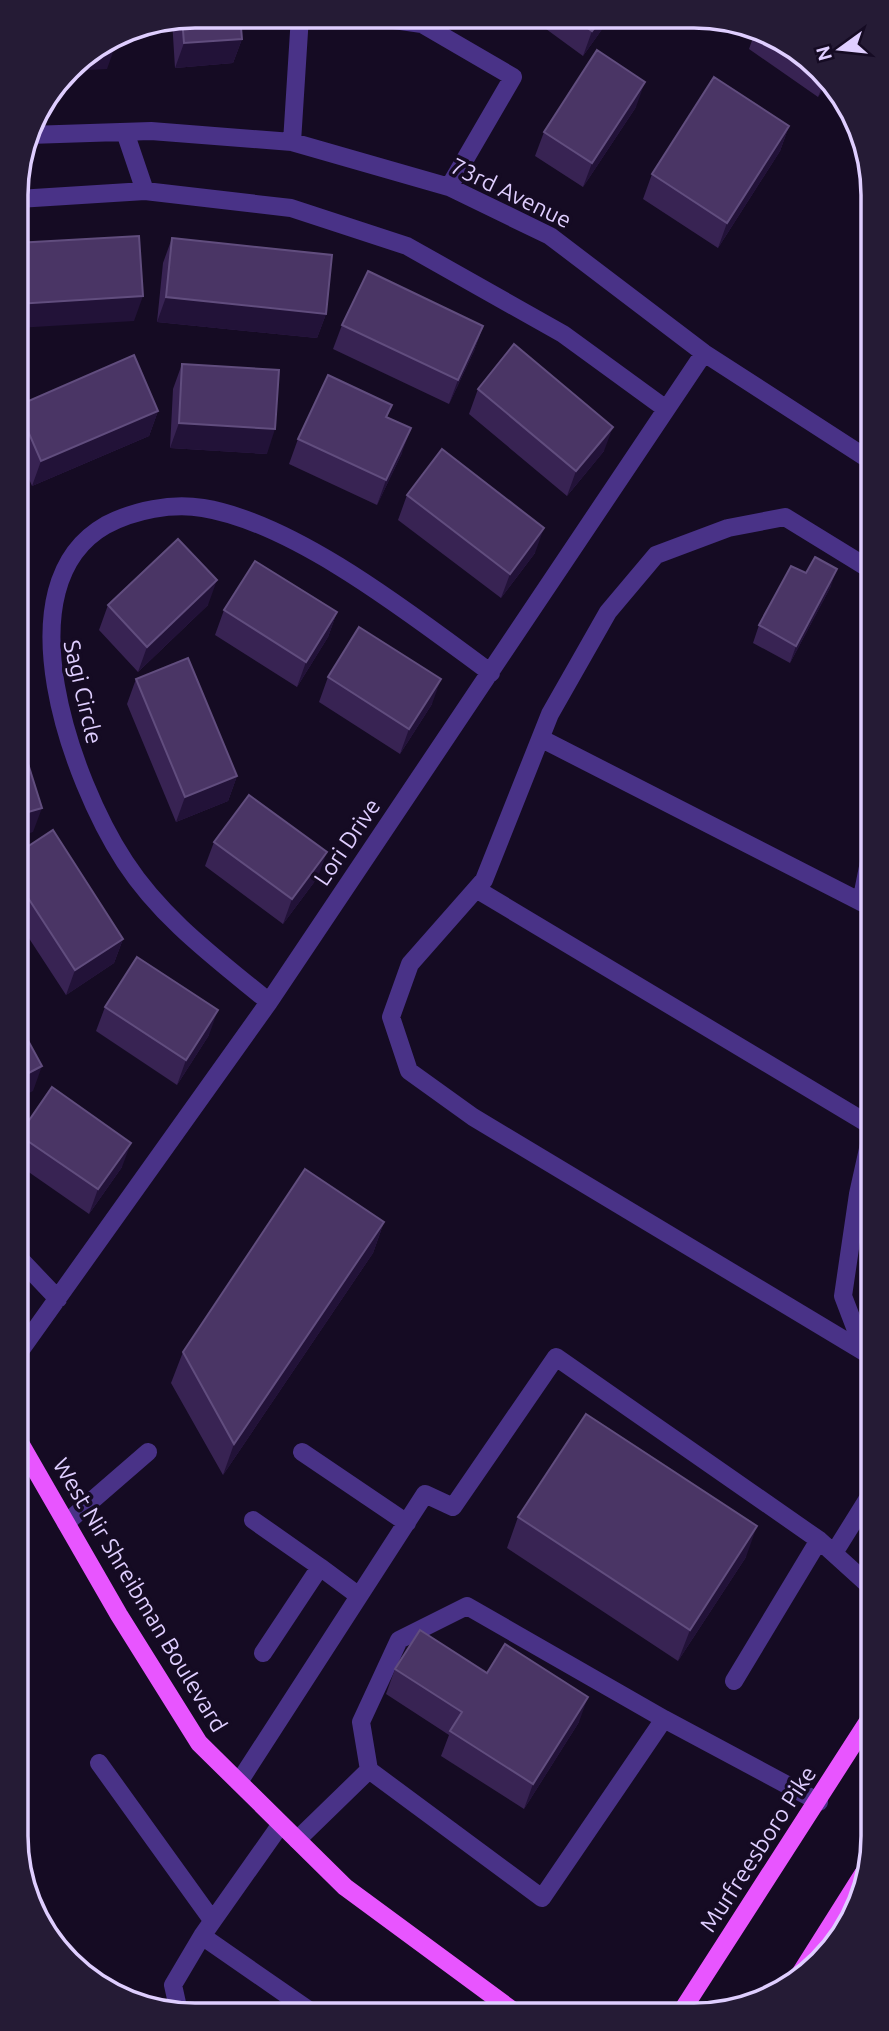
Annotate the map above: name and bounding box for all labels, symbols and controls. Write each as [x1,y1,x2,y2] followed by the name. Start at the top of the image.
[805,14,875,84] north arrow
[811,44,836,63] text: N
[447,153,576,232] street label: 73rd Avenue
[59,638,108,746] street label: Sagi Circle
[309,794,385,890] street label: Lori Drive
[49,1453,232,1736] street label: West Nir Shreibman Boulevard
[695,1761,820,1936] street label: Murfreesboro Pike

